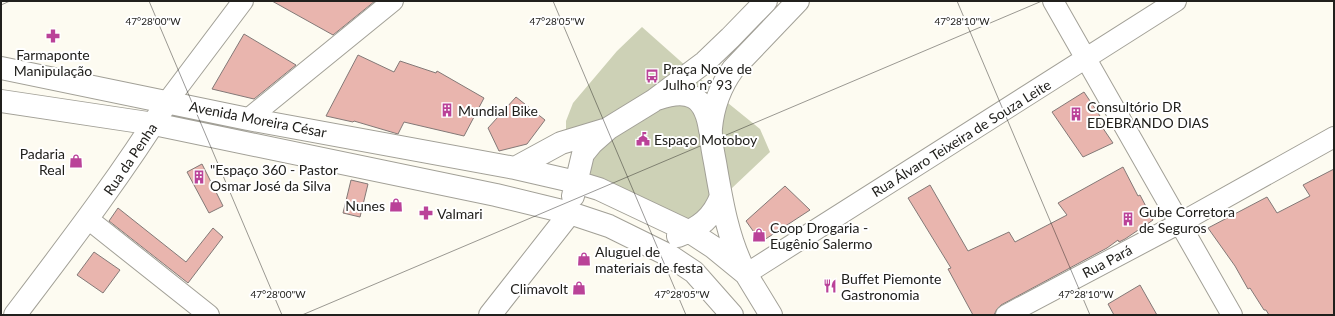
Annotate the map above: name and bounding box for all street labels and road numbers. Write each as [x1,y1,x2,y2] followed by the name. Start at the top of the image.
[868,76,1054,200] street label: Rua Álvaro Teixeira de Souza Leite
[188,97,328,141] street label: Avenida Moreira César
[100,120,160,198] street label: Rua da Penha
[1079,241,1135,281] street label: Rua Pará

